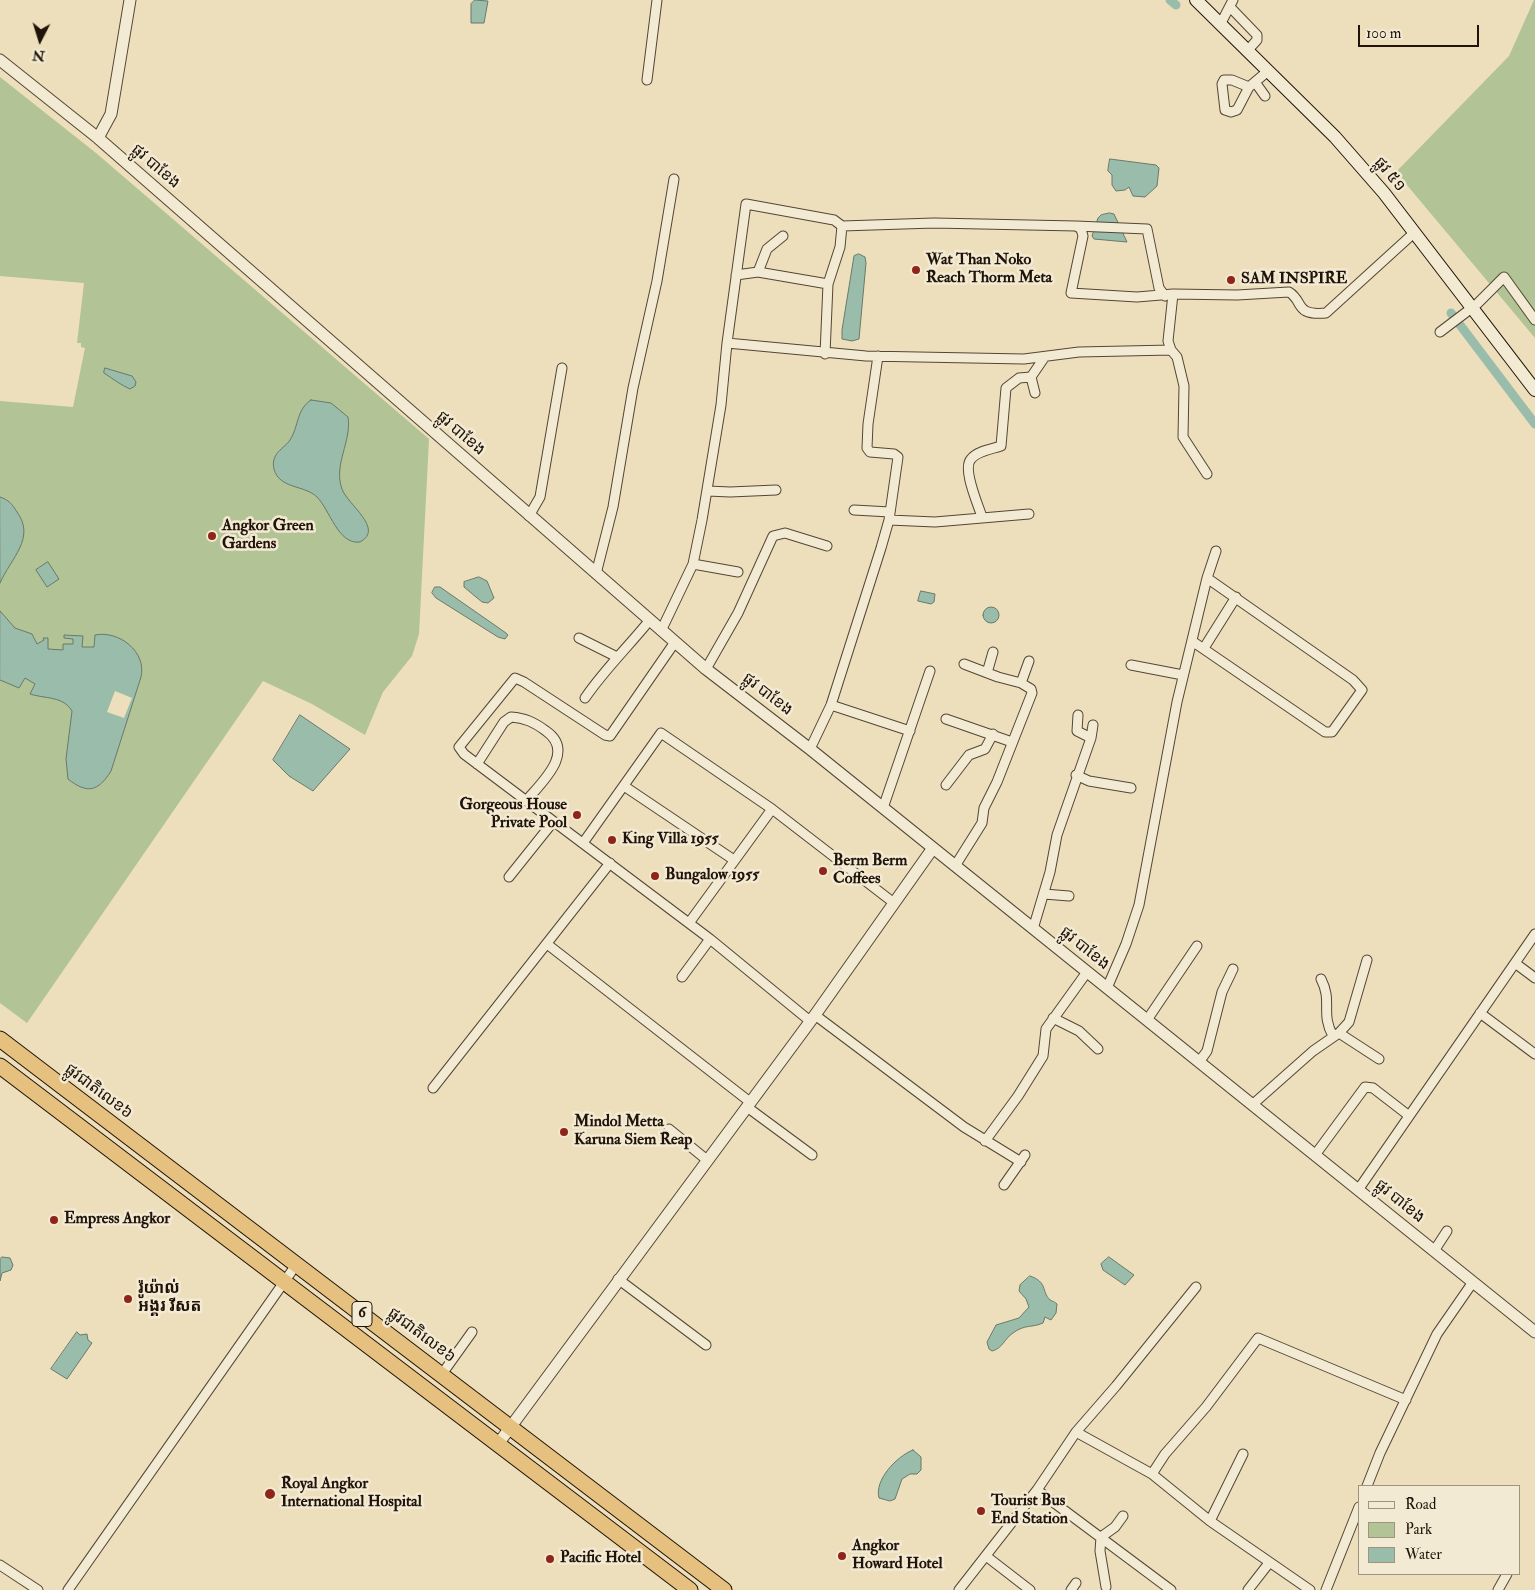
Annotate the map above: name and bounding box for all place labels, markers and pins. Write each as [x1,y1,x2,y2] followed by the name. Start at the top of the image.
[926,251,1052,289] place label: Wat Than Noko Reach Thorm Meta
[910,264,922,276] marker: Wat Than Noko Reach Thorm Meta
[1241,270,1347,290] place label: SAM INSPIRE
[1225,274,1237,286] marker: SAM INSPIRE
[222,517,314,555] place label: Angkor Green Gardens
[206,530,218,542] marker: Angkor Green Gardens
[460,796,567,834] place label: Gorgeous House Private Pool
[571,809,583,821] marker: Gorgeous House Private Pool
[622,830,719,850] place label: King Villa 1955
[606,834,618,846] marker: King Villa 1955
[833,852,907,890] place label: Berm Berm Coffees
[817,865,829,877] marker: Berm Berm Coffees
[665,866,759,886] place label: Bungalow 1955
[649,870,661,882] marker: Bungalow 1955
[574,1113,692,1151] place label: Mindol Metta Karuna Siem Reap
[558,1126,570,1138] marker: Mindol Metta Karuna Siem Reap
[64,1210,170,1230] place label: Empress Angkor
[48,1214,60,1226] marker: Empress Angkor
[138,1280,201,1318] place label: រ៉ូយ៉ាល់ អង្គរ រីសត
[122,1293,134,1305] marker: រ៉ូយ៉ាល់ អង្គរ រីសត
[281,1475,422,1513] place label: Royal Angkor International Hospital
[263,1487,277,1501] marker: Royal Angkor International Hospital
[991,1492,1068,1530] place label: Tourist Bus End Station
[975,1505,987,1517] marker: Tourist Bus End Station
[852,1537,943,1575] place label: Angkor Howard Hotel
[560,1549,641,1569] place label: Pacific Hotel
[836,1550,848,1562] marker: Angkor Howard Hotel
[544,1553,556,1565] marker: Pacific Hotel

